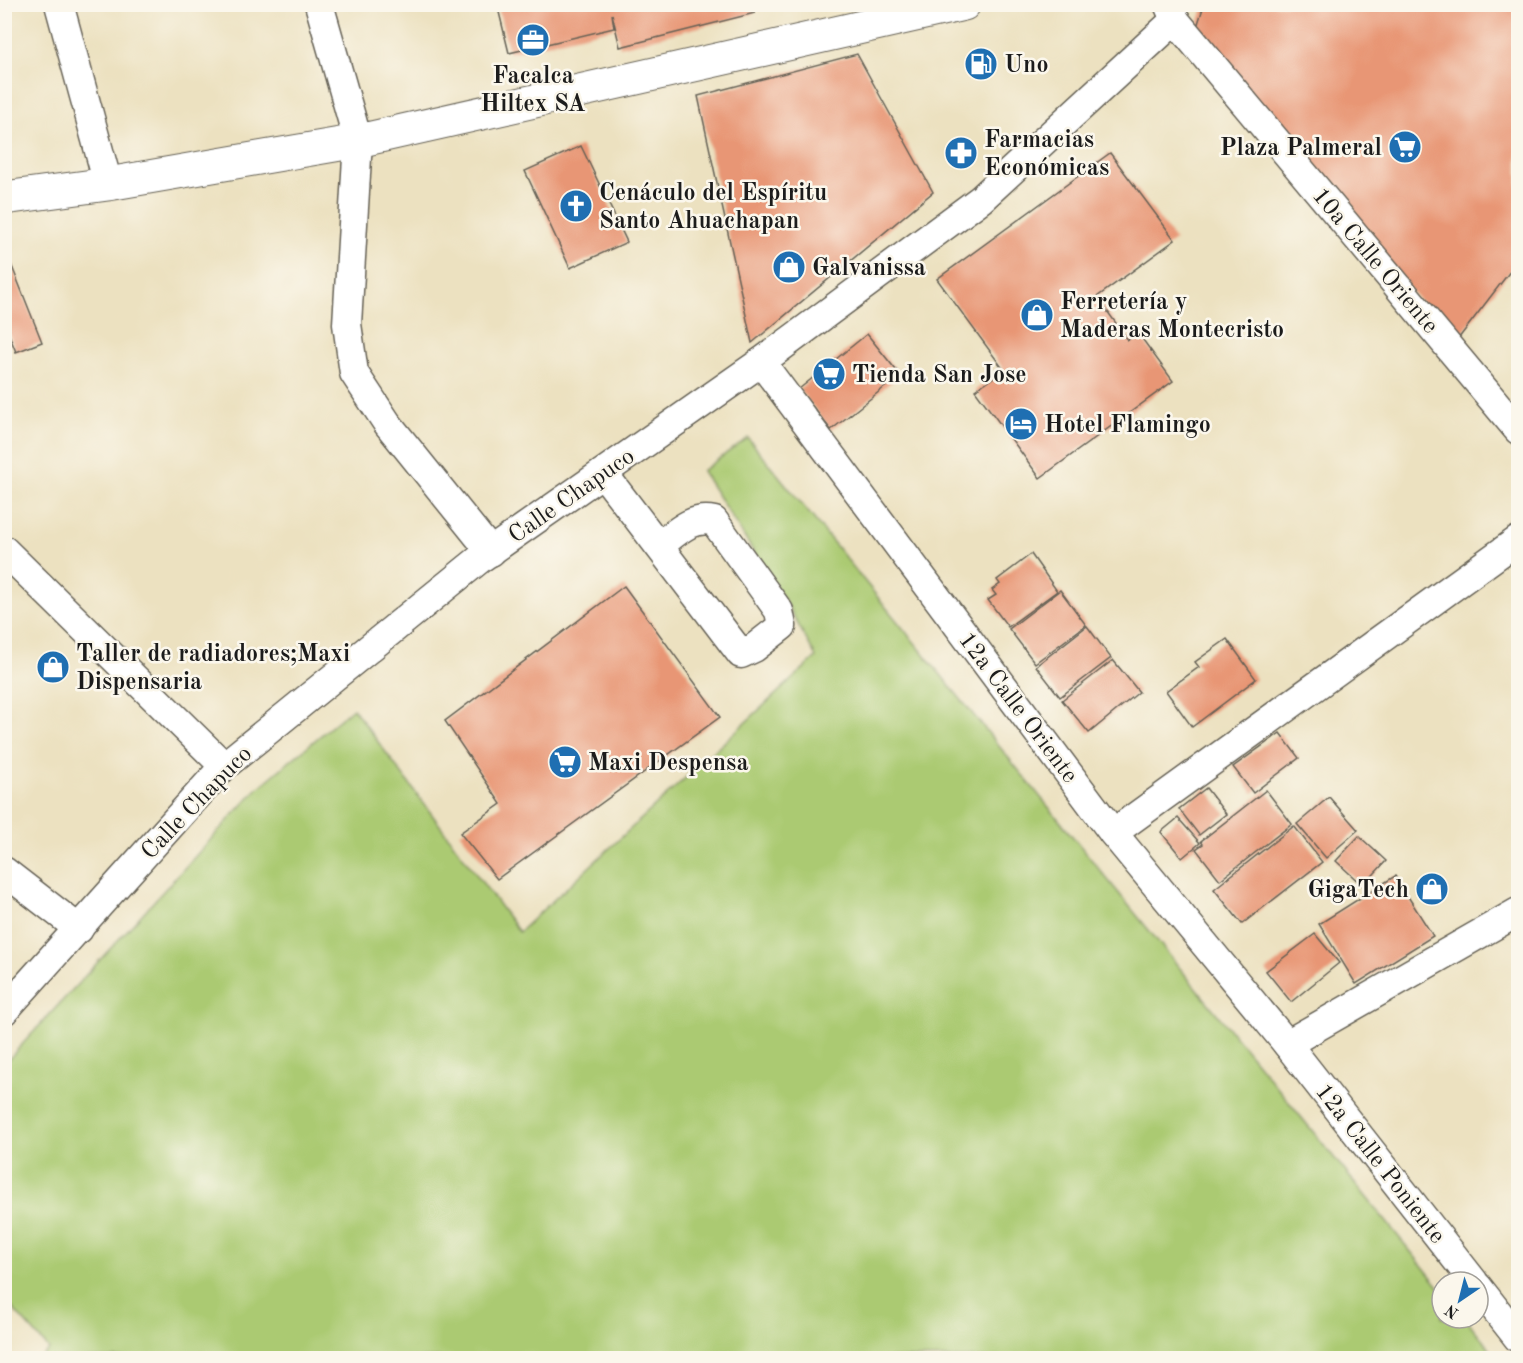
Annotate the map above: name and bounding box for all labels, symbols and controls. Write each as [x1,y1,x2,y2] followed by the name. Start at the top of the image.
[515,22,551,58] office icon: Facalca Hiltex SA
[963,46,999,82] fuel station icon: Uno
[1004,54,1049,78] place label: Uno
[480,65,586,117] place label: Facalca Hiltex SA
[984,129,1109,181] place label: Farmacias Económicas
[1387,129,1423,165] supermarket icon: Plaza Palmeral
[943,135,979,171] pharmacy icon: Farmacias Económicas
[1220,137,1382,161] place label: Plaza Palmeral
[599,182,827,234] place label: Cenáculo del Espíritu Santo Ahuachapan
[1307,184,1442,339] street label: 10a Calle Oriente
[558,188,594,224] church icon: Cenáculo del Espíritu Santo Ahuachapan
[771,249,807,285] shop icon: Galvanissa
[812,257,926,281] place label: Galvanissa
[1060,291,1284,343] place label: Ferretería y Maderas Montecristo
[1019,297,1055,333] shop icon: Ferretería y Maderas Montecristo
[811,356,847,392] supermarket icon: Tienda San Jose
[852,364,1027,388] place label: Tienda San Jose
[1003,406,1039,442] hotel icon: Hotel Flamingo
[1044,414,1211,438] place label: Hotel Flamingo
[505,445,639,549] street label: Calle Chapuco
[953,628,1082,788] street label: 12a Calle Oriente
[76,643,350,695] place label: Taller de radiadores;Maxi Dispensaria
[35,649,71,685] shop icon: Taller de radiadores;Maxi Dispensaria
[138,742,257,865] street label: Calle Chapuco
[547,744,583,780] supermarket icon: Maxi Despensa
[588,752,749,776] place label: Maxi Despensa
[1414,871,1450,907] shop icon: GigaTech
[1307,879,1409,903] place label: GigaTech
[1310,1080,1449,1248] street label: 12a Calle Poniente
[1430,1270,1490,1330] north arrow
[1442,1300,1462,1321] text: N

